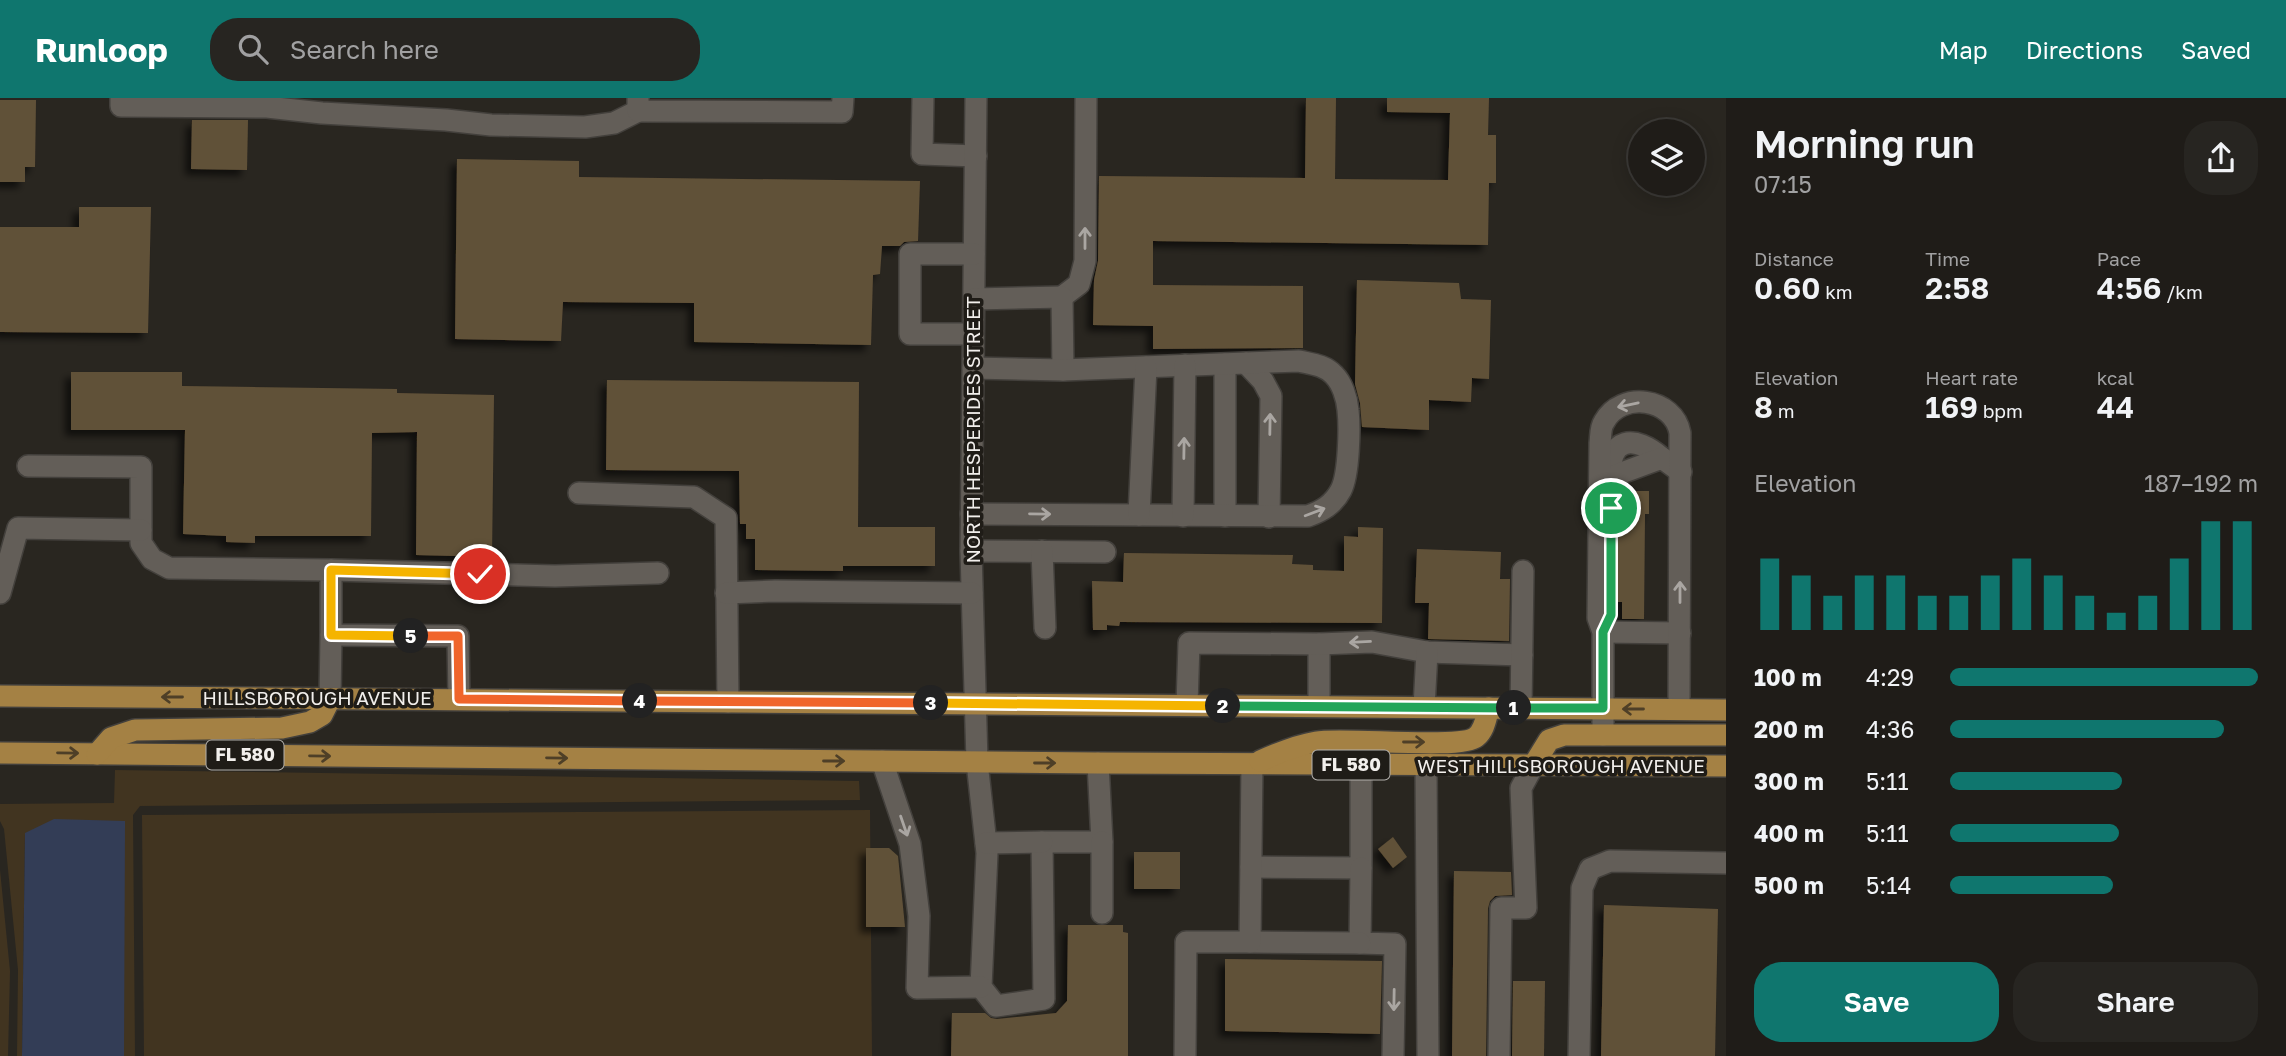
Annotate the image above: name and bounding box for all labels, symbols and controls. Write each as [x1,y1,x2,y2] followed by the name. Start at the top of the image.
[210,18,700,81] search box
[35,30,168,69] text: Runloop
[234,30,272,68] icon: search
[290,34,439,65] text: Search here
[1939,35,1988,64] text: Map
[2026,35,2143,64] text: Directions
[2181,35,2251,64] text: Saved
[1628,119,1705,196] map controls
[1628,119,1705,196] button: layers
[1754,121,1975,166] text: Morning run
[2184,121,2258,195] button: share
[1754,170,1812,198] text: 07:15
[1078,227,1092,250] one-way arrow
[1754,247,1834,270] text: Distance
[1925,247,1970,270] text: Time
[2097,247,2141,270] text: Pace
[1754,270,1820,306] text: 0.60
[1925,270,1989,306] text: 2:58
[2097,270,2162,306] text: 4:56
[1820,280,1853,303] text: km
[2162,280,2203,303] text: /km
[961,296,984,563] street label: NORTH HESPERIDES STREET
[1754,366,1839,389] text: Elevation
[1925,366,2018,389] text: Heart rate
[2097,366,2134,389] text: kcal
[1754,389,1773,425] text: 8
[1925,389,1978,425] text: 169
[2097,389,2134,425] text: 44
[1617,399,1640,413] one-way arrow
[1773,399,1794,422] text: m
[1978,399,2023,422] text: bpm
[1263,413,1277,436] one-way arrow
[1177,437,1191,460] one-way arrow
[1754,469,1856,497] text: Elevation
[2144,469,2258,497] text: 187–192 m
[1581,478,1641,538] pin
[1592,489,1630,527] icon: arrive
[1304,505,1325,517] one-way arrow
[1028,508,1051,521] one-way arrow
[450,544,510,604] pin
[461,555,499,593] icon: check
[1674,581,1687,604] one-way arrow
[394,618,428,654] pin: 5
[405,624,416,647] text: 5
[1349,636,1372,649] one-way arrow
[1754,663,1822,691] text: 100 m
[1866,663,1914,691] text: 4:29
[622,684,658,718] pin: 4
[202,686,432,709] street label: HILLSBOROUGH AVENUE
[914,686,948,720] pin: 3
[1206,688,1240,724] pin: 2
[634,689,645,712] text: 4
[1496,690,1532,726] pin: 1
[161,691,184,704] one-way arrow
[925,691,936,714] text: 3
[1217,694,1228,717] text: 2
[1509,696,1518,719] text: 1
[1622,702,1645,716] one-way arrow
[1754,715,1824,743] text: 200 m
[1866,715,1914,743] text: 4:36
[1402,735,1425,749] one-way arrow
[206,740,284,770] road number: FL 580
[56,746,79,760] one-way arrow
[308,749,331,763] one-way arrow
[1312,750,1390,780] road number: FL 580
[546,751,569,765] one-way arrow
[822,754,845,768] one-way arrow
[1417,754,1705,777] street label: WEST HILLSBOROUGH AVENUE
[1033,756,1056,770] one-way arrow
[1754,767,1824,795] text: 300 m
[1866,767,1909,795] text: 5:11
[899,814,911,836] one-way arrow
[1754,819,1824,847] text: 400 m
[1866,819,1909,847] text: 5:11
[1754,871,1824,899] text: 500 m
[1866,871,1911,899] text: 5:14
[1754,962,1999,1042] button: Save
[2013,962,2258,1042] button: Share
[1387,988,1401,1011] one-way arrow

